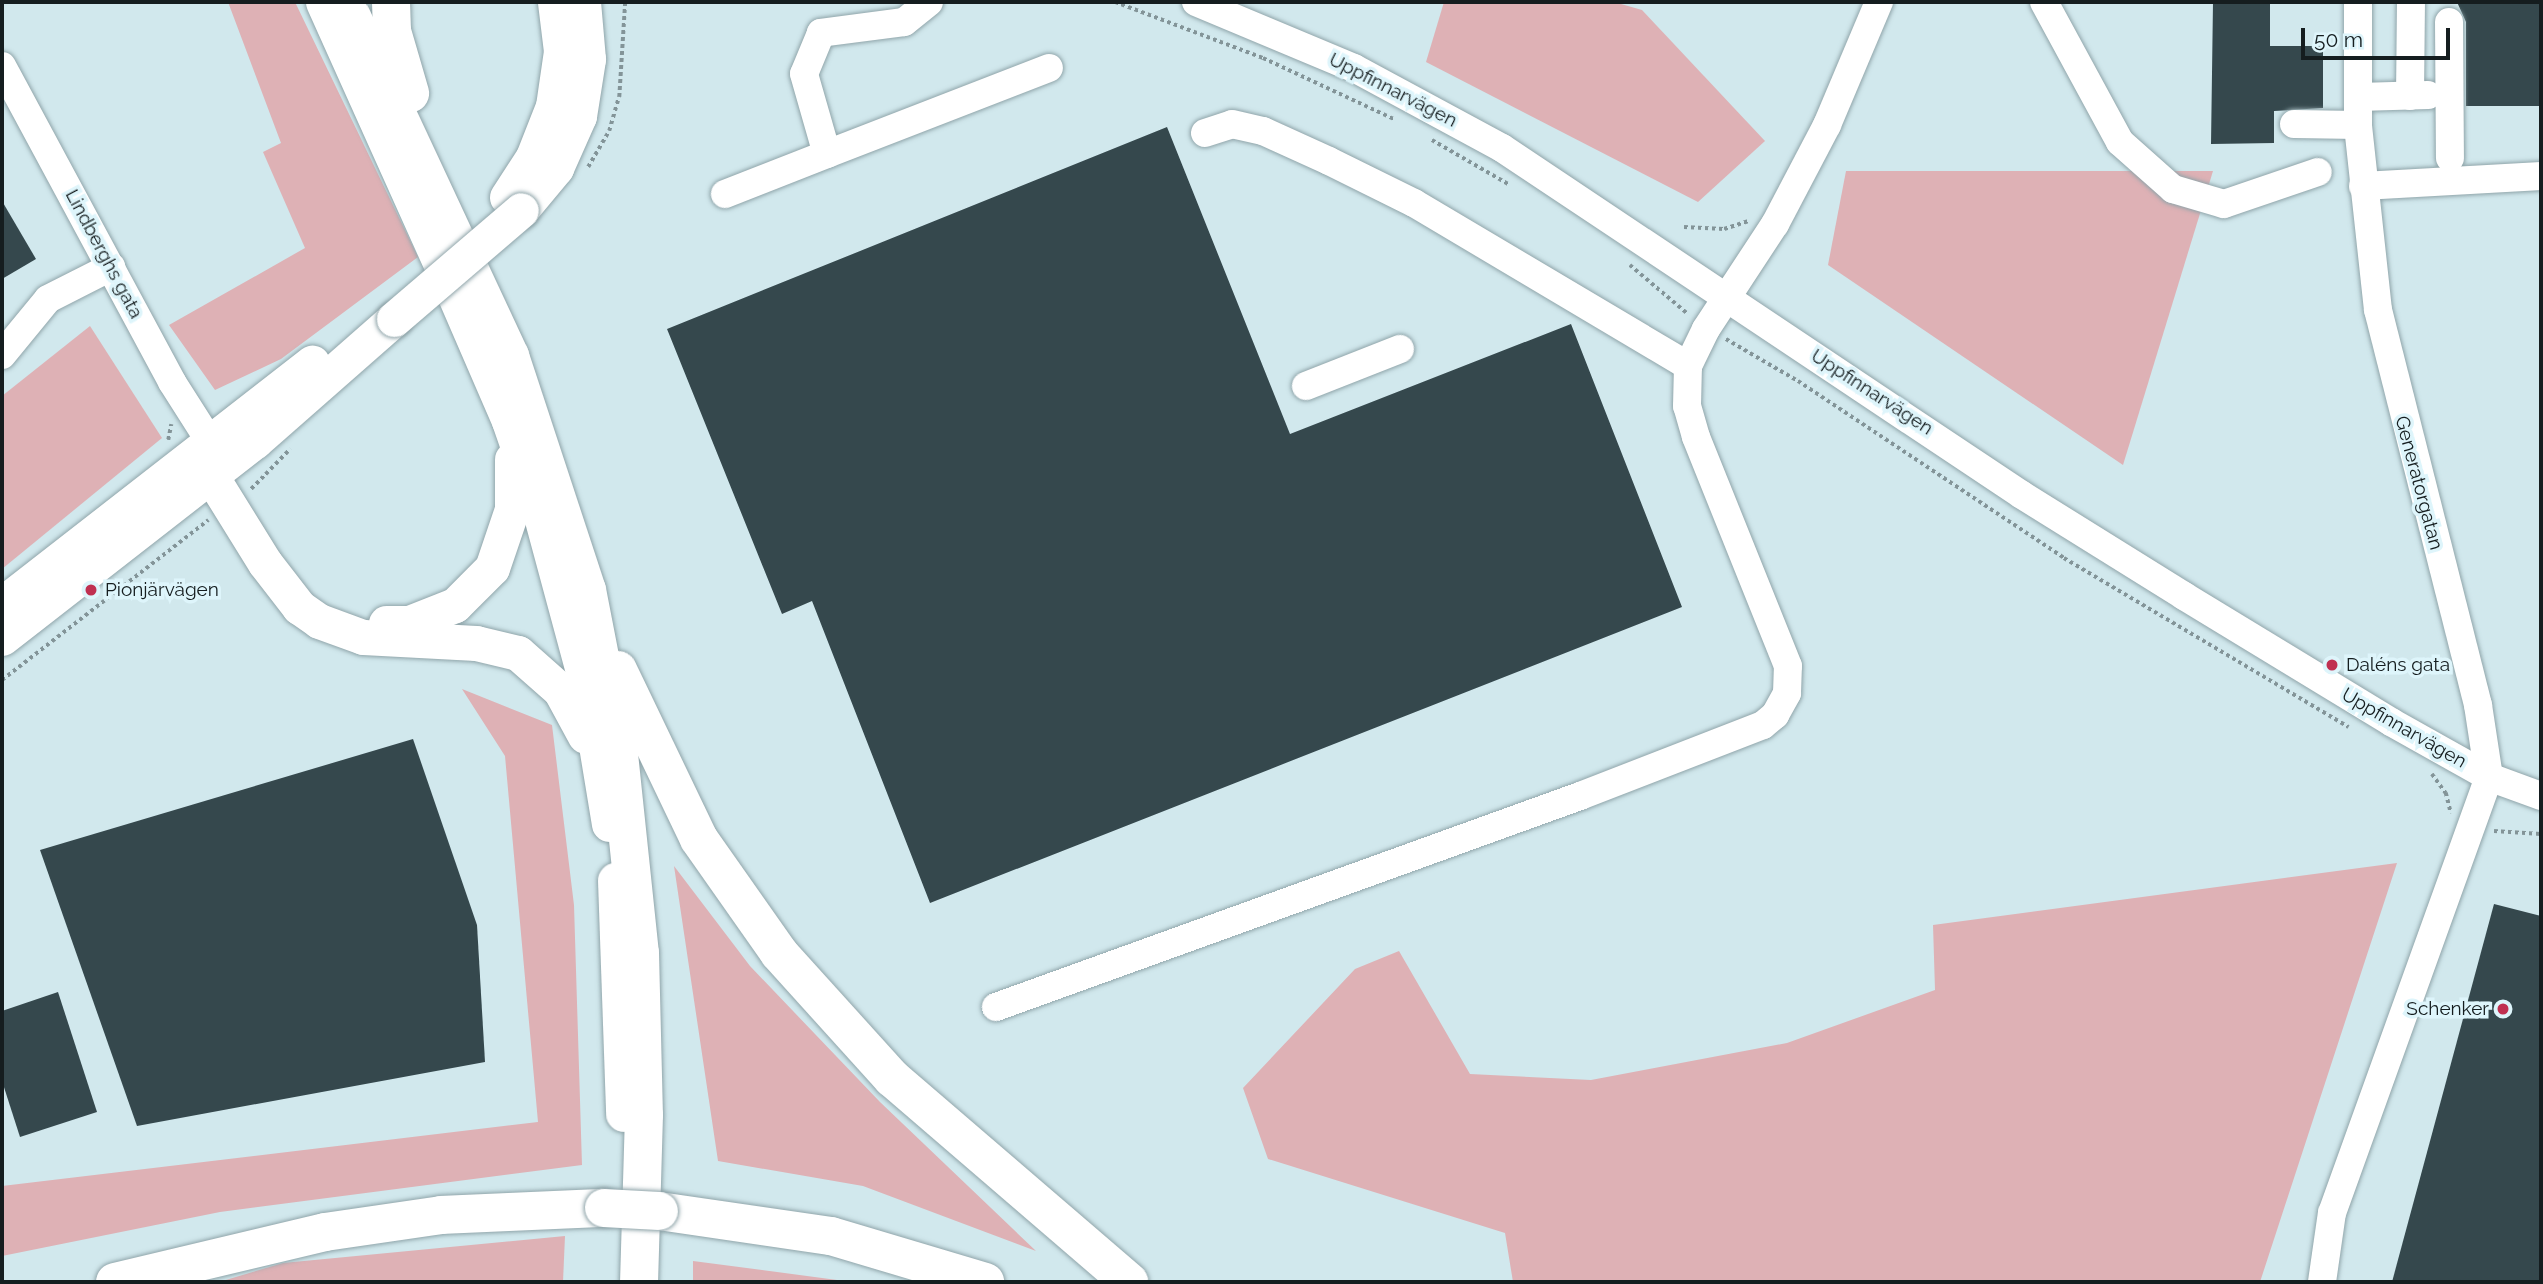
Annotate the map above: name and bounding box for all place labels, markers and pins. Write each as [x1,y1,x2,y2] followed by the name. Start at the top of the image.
[105,579,219,601] place label: Pionjärvägen
[83,582,99,598] marker: Pionjärvägen
[2346,654,2450,676] place label: Daléns gata
[2324,657,2340,673] marker: Daléns gata
[2406,998,2489,1020] place label: Schenker
[2495,1001,2511,1017] marker: Schenker

